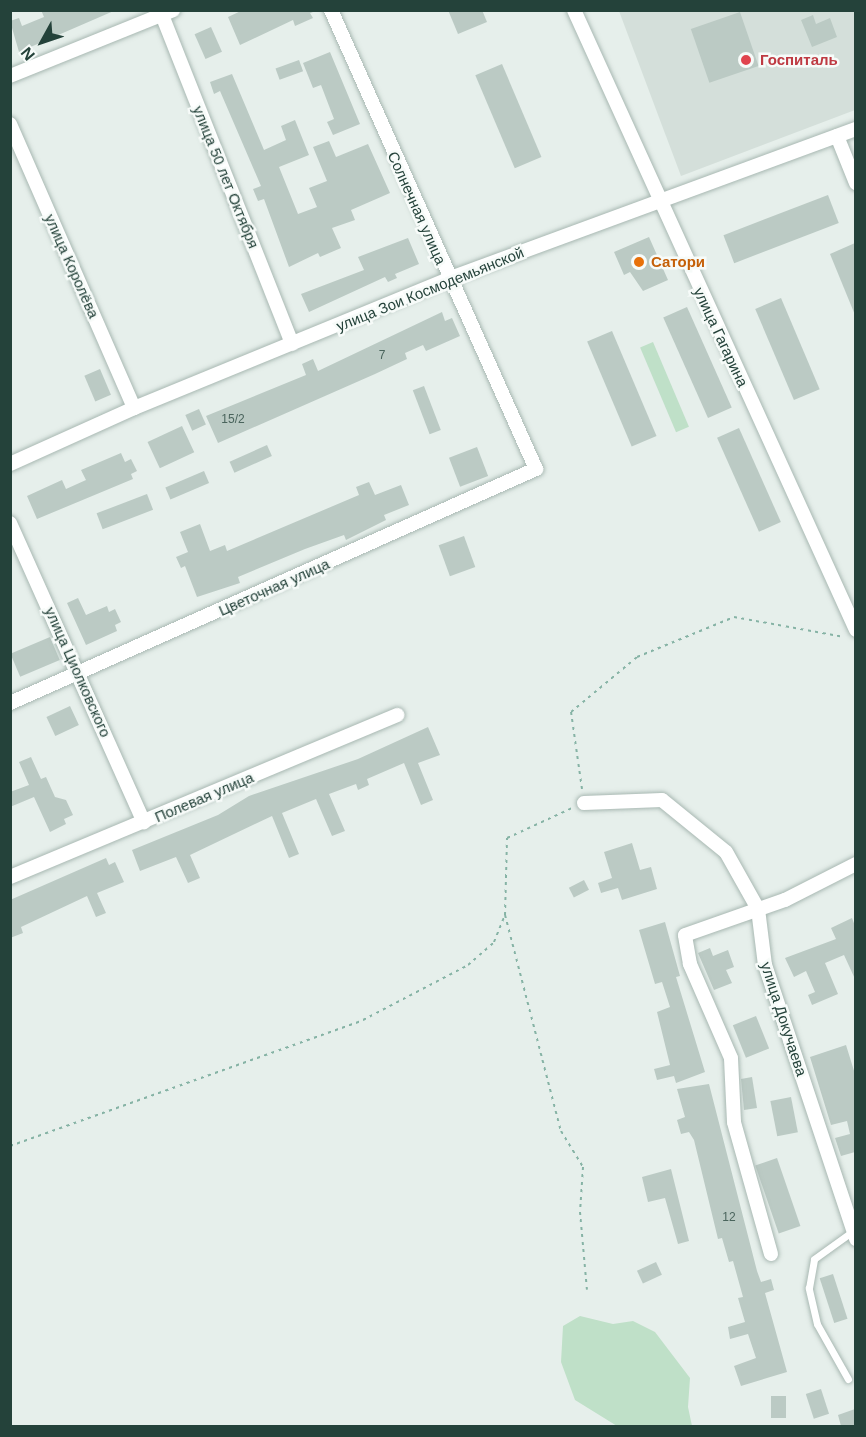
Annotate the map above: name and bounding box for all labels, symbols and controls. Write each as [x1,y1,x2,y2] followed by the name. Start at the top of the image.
[12,12,72,72] north arrow
[18,44,38,64] text: N
[737,51,755,69] marker: Госпиталь
[760,51,838,69] place label: Госпиталь
[189,103,263,251] street label: улица 50 лет Октября
[384,149,450,267] street label: Солнечная улица
[41,211,103,321] street label: улица Королёва
[334,243,526,335] street label: улица Зои Космодемьянской
[651,253,705,271] place label: Сатори
[632,255,646,269] marker: Сатори
[690,284,752,390] street label: улица Гагарина
[379,349,385,363] house number: 7
[221,413,245,427] house number: 15/2
[216,554,332,620] street label: Цветочная улица
[41,604,115,740] street label: улица Циолковского
[152,768,256,826] street label: Полевая улица
[757,960,811,1078] street label: улица Докучаева
[722,1211,736,1225] house number: 12

